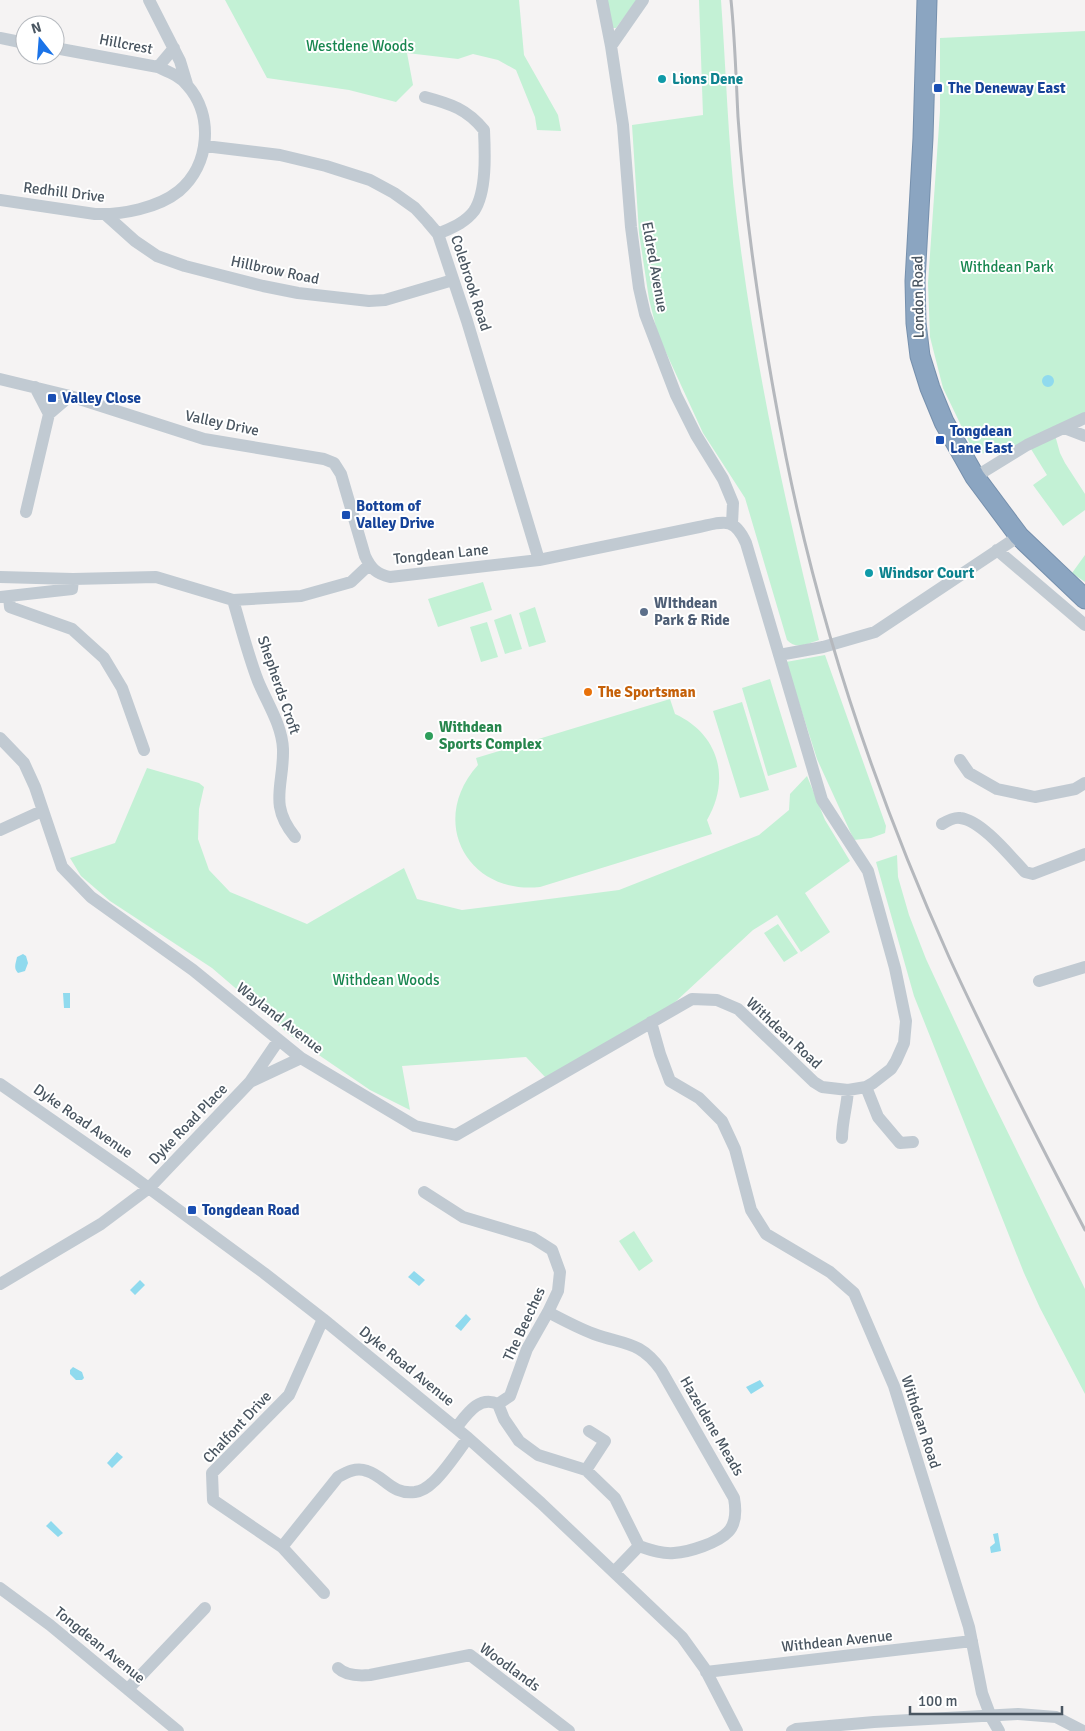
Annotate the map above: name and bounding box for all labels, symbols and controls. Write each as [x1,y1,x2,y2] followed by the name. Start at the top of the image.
[15,15,65,65] north arrow
[29,18,43,38] text: N
[98,30,154,58] street label: Hillcrest
[306,37,414,55] park label: Westdene Woods
[672,70,743,88] place label: Lions Dene
[656,73,668,85] marker: Lions Dene
[948,79,1066,97] place label: The Deneway East
[932,82,944,94] marker: The Deneway East
[22,178,106,206] street label: Redhill Drive
[638,220,672,314] street label: Eldred Avenue
[447,233,495,333] street label: Colebrook Road
[229,252,321,288] street label: Hillbrow Road
[908,255,928,339] street label: London Road
[960,258,1054,276] park label: Withdean Park
[62,389,141,407] place label: Valley Close
[46,392,58,404] marker: Valley Close
[183,406,261,440] street label: Valley Drive
[950,422,1013,457] place label: Tongdean Lane East
[934,434,946,446] marker: Tongdean Lane East
[356,497,435,532] place label: Bottom of Valley Drive
[340,509,352,521] marker: Bottom of Valley Drive
[393,540,489,568] street label: Tongdean Lane
[879,564,975,582] place label: Windsor Court
[863,567,875,579] marker: Windsor Court
[654,594,730,629] place label: WIthdean Park & Ride
[638,606,650,618] marker: WIthdean Park & Ride
[254,634,304,737] street label: Shepherds Croft
[598,683,696,701] place label: The Sportsman
[582,686,594,698] marker: The Sportsman
[439,718,542,753] place label: Withdean Sports Complex
[423,730,435,742] marker: Withdean Sports Complex
[333,971,440,989] park label: Withdean Woods
[233,979,327,1057] street label: Wayland Avenue
[742,993,826,1073] street label: Withdean Road
[30,1080,136,1162] street label: Dyke Road Avenue
[145,1080,231,1168] street label: Dyke Road Place
[202,1201,300,1219] place label: Tongdean Road
[186,1204,198,1216] marker: Tongdean Road
[499,1284,549,1364] street label: The Beeches
[356,1322,458,1410] street label: Dyke Road Avenue
[676,1373,748,1479] street label: Hazeldene Meads
[897,1373,945,1471] street label: Withdean Road
[199,1387,275,1467] street label: Chalfont Drive
[51,1603,149,1687] street label: Tongdean Avenue
[781,1626,893,1656] street label: Withdean Avenue
[476,1639,544,1695] street label: Woodlands
[910,1684,1062,1716] scale bar
[918,1692,958,1710] text: 100 m

